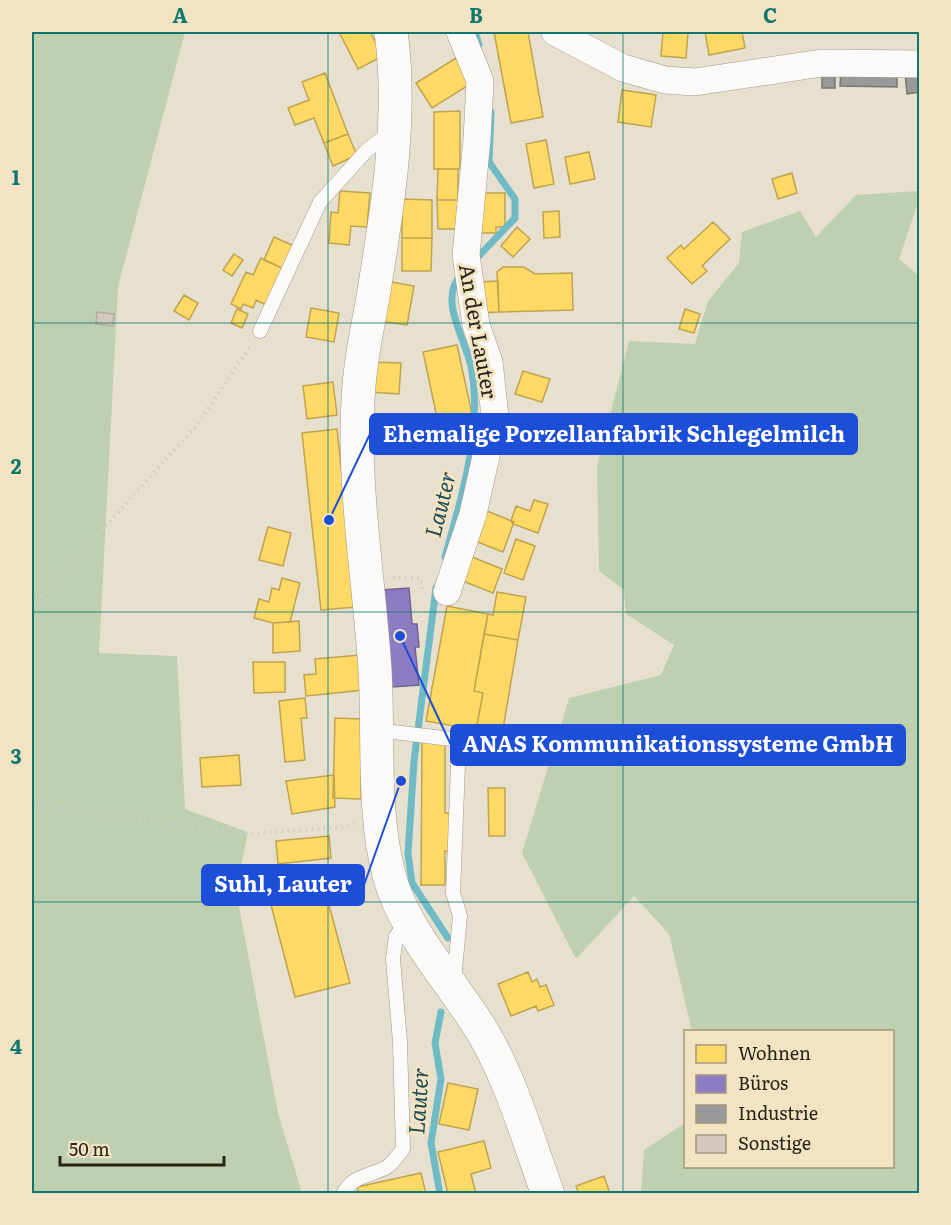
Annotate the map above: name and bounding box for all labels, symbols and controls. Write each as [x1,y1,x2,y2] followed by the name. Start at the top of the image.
[172,0,188,29] text: A
[469,0,483,29] text: B
[763,0,777,29] text: C
[12,161,20,191] text: 1
[453,261,507,401] street label: An der Lauter
[370,414,857,454] callout: Ehemalige Porzellanfabrik Schlegelmilch
[383,416,845,449] text: Ehemalige Porzellanfabrik Schlegelmilch
[11,450,22,480] text: 2
[415,468,463,540] water label: Lauter
[451,725,905,765] callout: ANAS Kommunikationssysteme GmbH
[463,726,893,759] text: ANAS Kommunikationssysteme GmbH
[10,740,22,770] text: 3
[202,865,364,905] callout: Suhl, Lauter
[214,866,352,899] text: Suhl, Lauter
[10,1030,22,1060] text: 4
[684,1030,894,1168] legend
[738,1039,811,1066] text: Wohnen
[398,1066,436,1136] water label: Lauter
[738,1069,788,1096] text: Büros
[738,1099,818,1126] text: Industrie
[60,1129,224,1167] scale bar
[738,1129,811,1156] text: Sonstige
[69,1135,110,1162] text: 50 m

